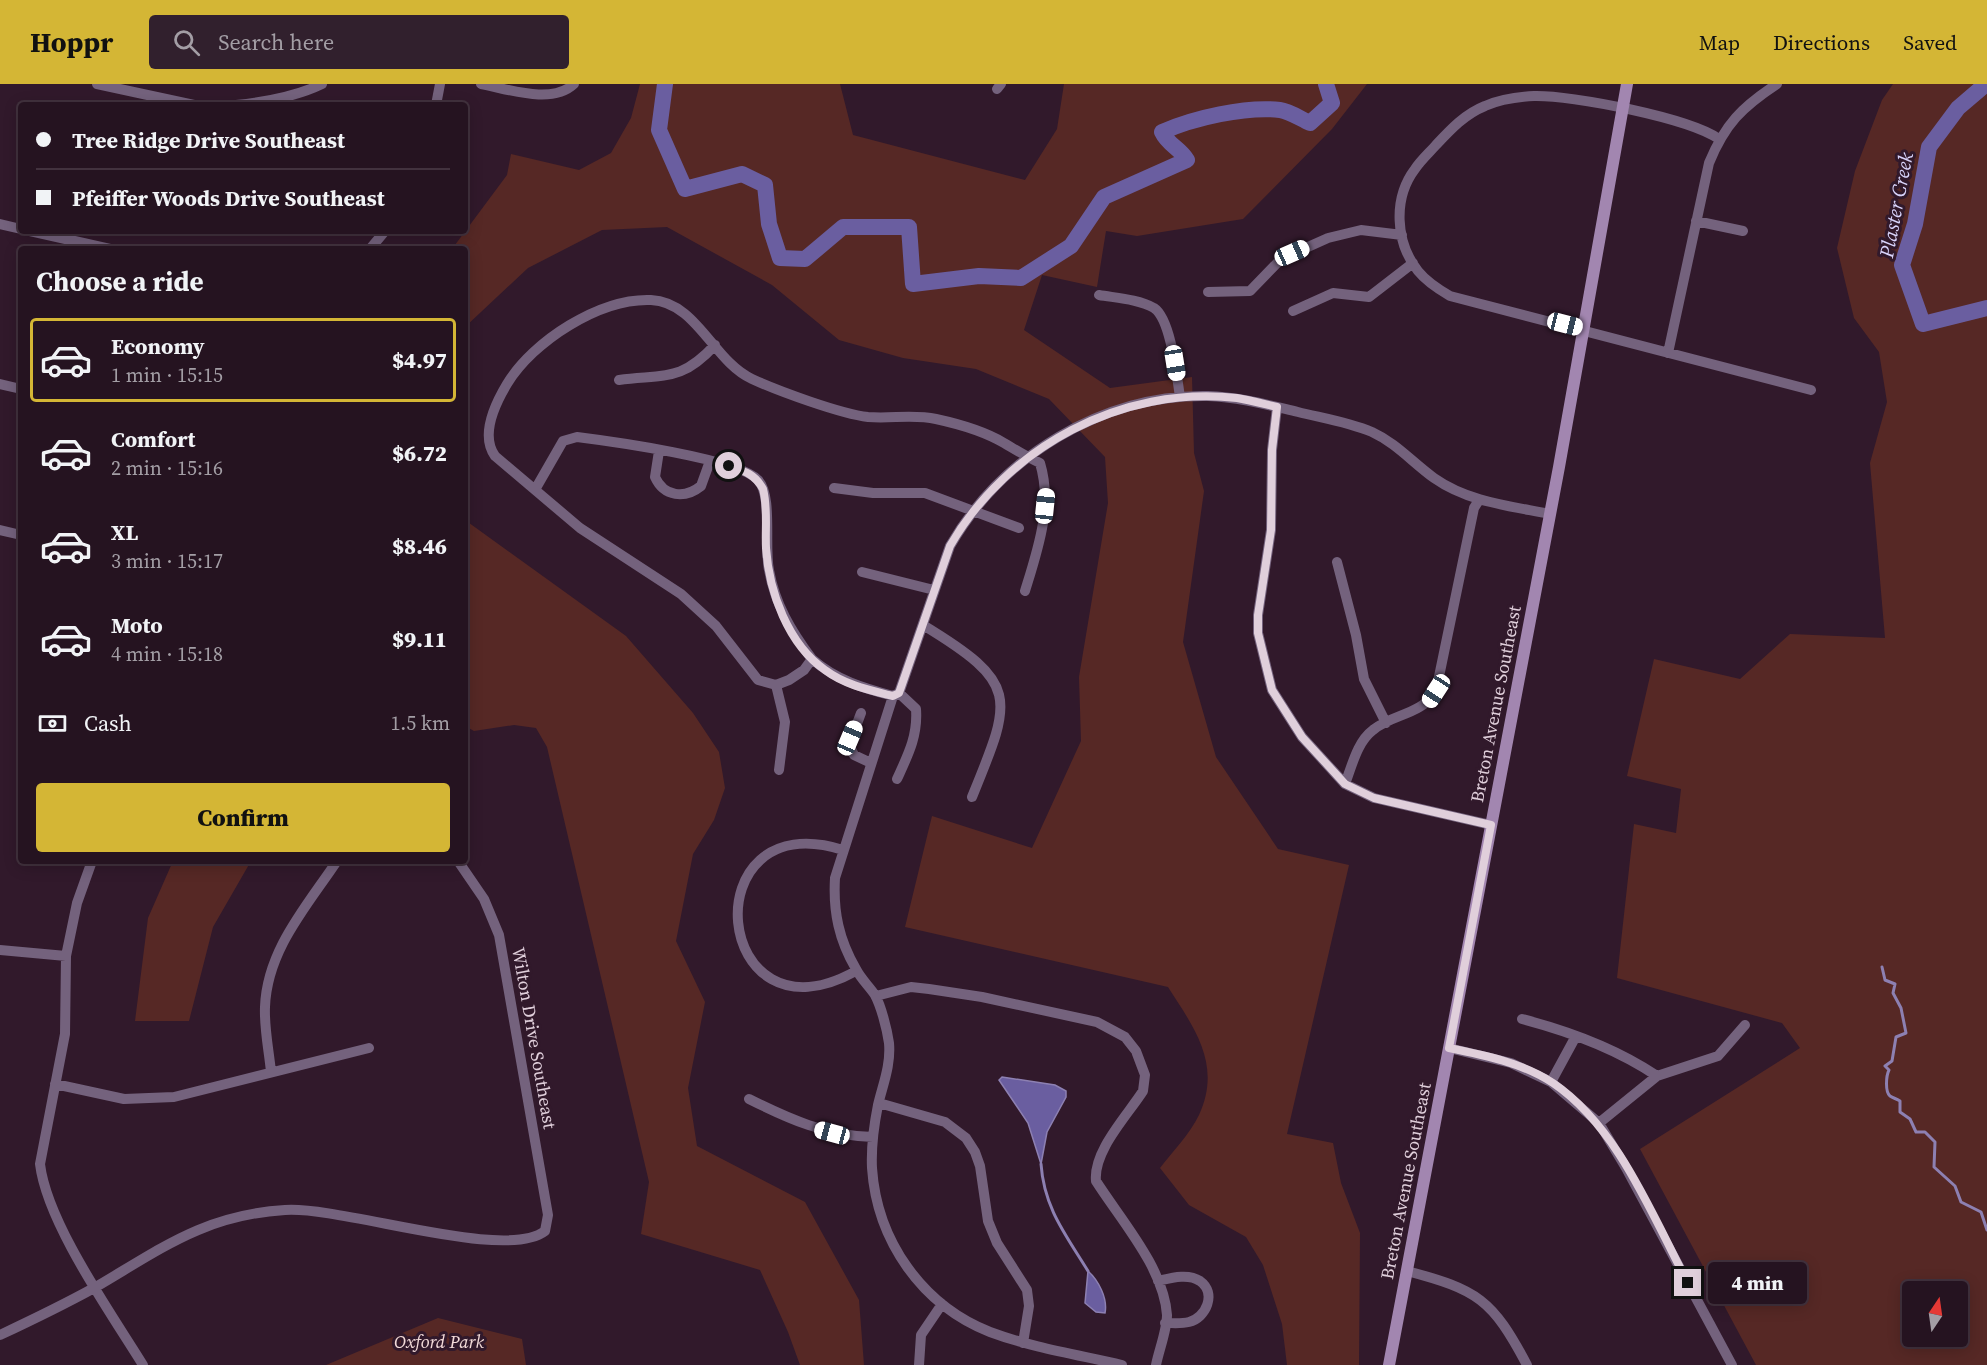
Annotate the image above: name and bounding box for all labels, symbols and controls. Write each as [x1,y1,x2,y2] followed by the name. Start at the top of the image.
[149,15,569,69] search box
[30,23,113,61] text: Hoppr
[170,26,203,59] icon: search
[218,27,334,57] text: Search here
[1699,28,1740,57] text: Map
[1773,28,1870,57] text: Directions
[1903,28,1957,57] text: Saved
[72,125,345,155] text: Tree Ridge Drive Southeast
[1872,149,1920,261] water label: Plaster Creek
[72,183,385,213] text: Pfeiffer Woods Drive Southeast
[1272,237,1312,269] car
[36,263,204,300] text: Choose a ride
[1545,311,1585,337] car
[111,331,205,361] text: Economy
[39,333,93,387] icon: car
[1163,344,1187,382] car
[392,345,447,375] text: $4.97
[111,361,223,389] text: 1 min · 15:15
[111,424,195,454] text: Comfort
[39,426,93,480] icon: car
[392,438,447,468] text: $6.72
[715,452,742,479] route start
[111,454,223,482] text: 2 min · 15:16
[1034,487,1056,525] car
[111,517,138,547] text: XL
[39,519,93,573] icon: car
[392,531,447,561] text: $8.46
[111,547,223,575] text: 3 min · 15:17
[1464,603,1527,804] street label: Breton Avenue Southeast
[111,610,163,640] text: Moto
[39,612,93,666] icon: car
[392,624,447,654] text: $9.11
[111,640,223,668] text: 4 min · 15:18
[1419,671,1453,711] car
[36,707,69,740] icon: cash
[84,708,132,738] text: Cash
[390,709,450,737] text: 1.5 km
[835,718,865,758] car
[36,783,450,852] button: Confirm
[506,945,563,1131] street label: Wilton Drive Southeast
[1374,1080,1437,1281] street label: Breton Avenue Southeast
[812,1120,852,1146] car
[1709,1262,1808,1304] callout: 4 min
[1674,1269,1701,1296] route end
[1731,1269,1784,1297] text: 4 min
[1902,1281,1968,1347] north arrow
[1902,1281,1968,1347] map controls
[394,1329,484,1354] park label: Oxford Park

